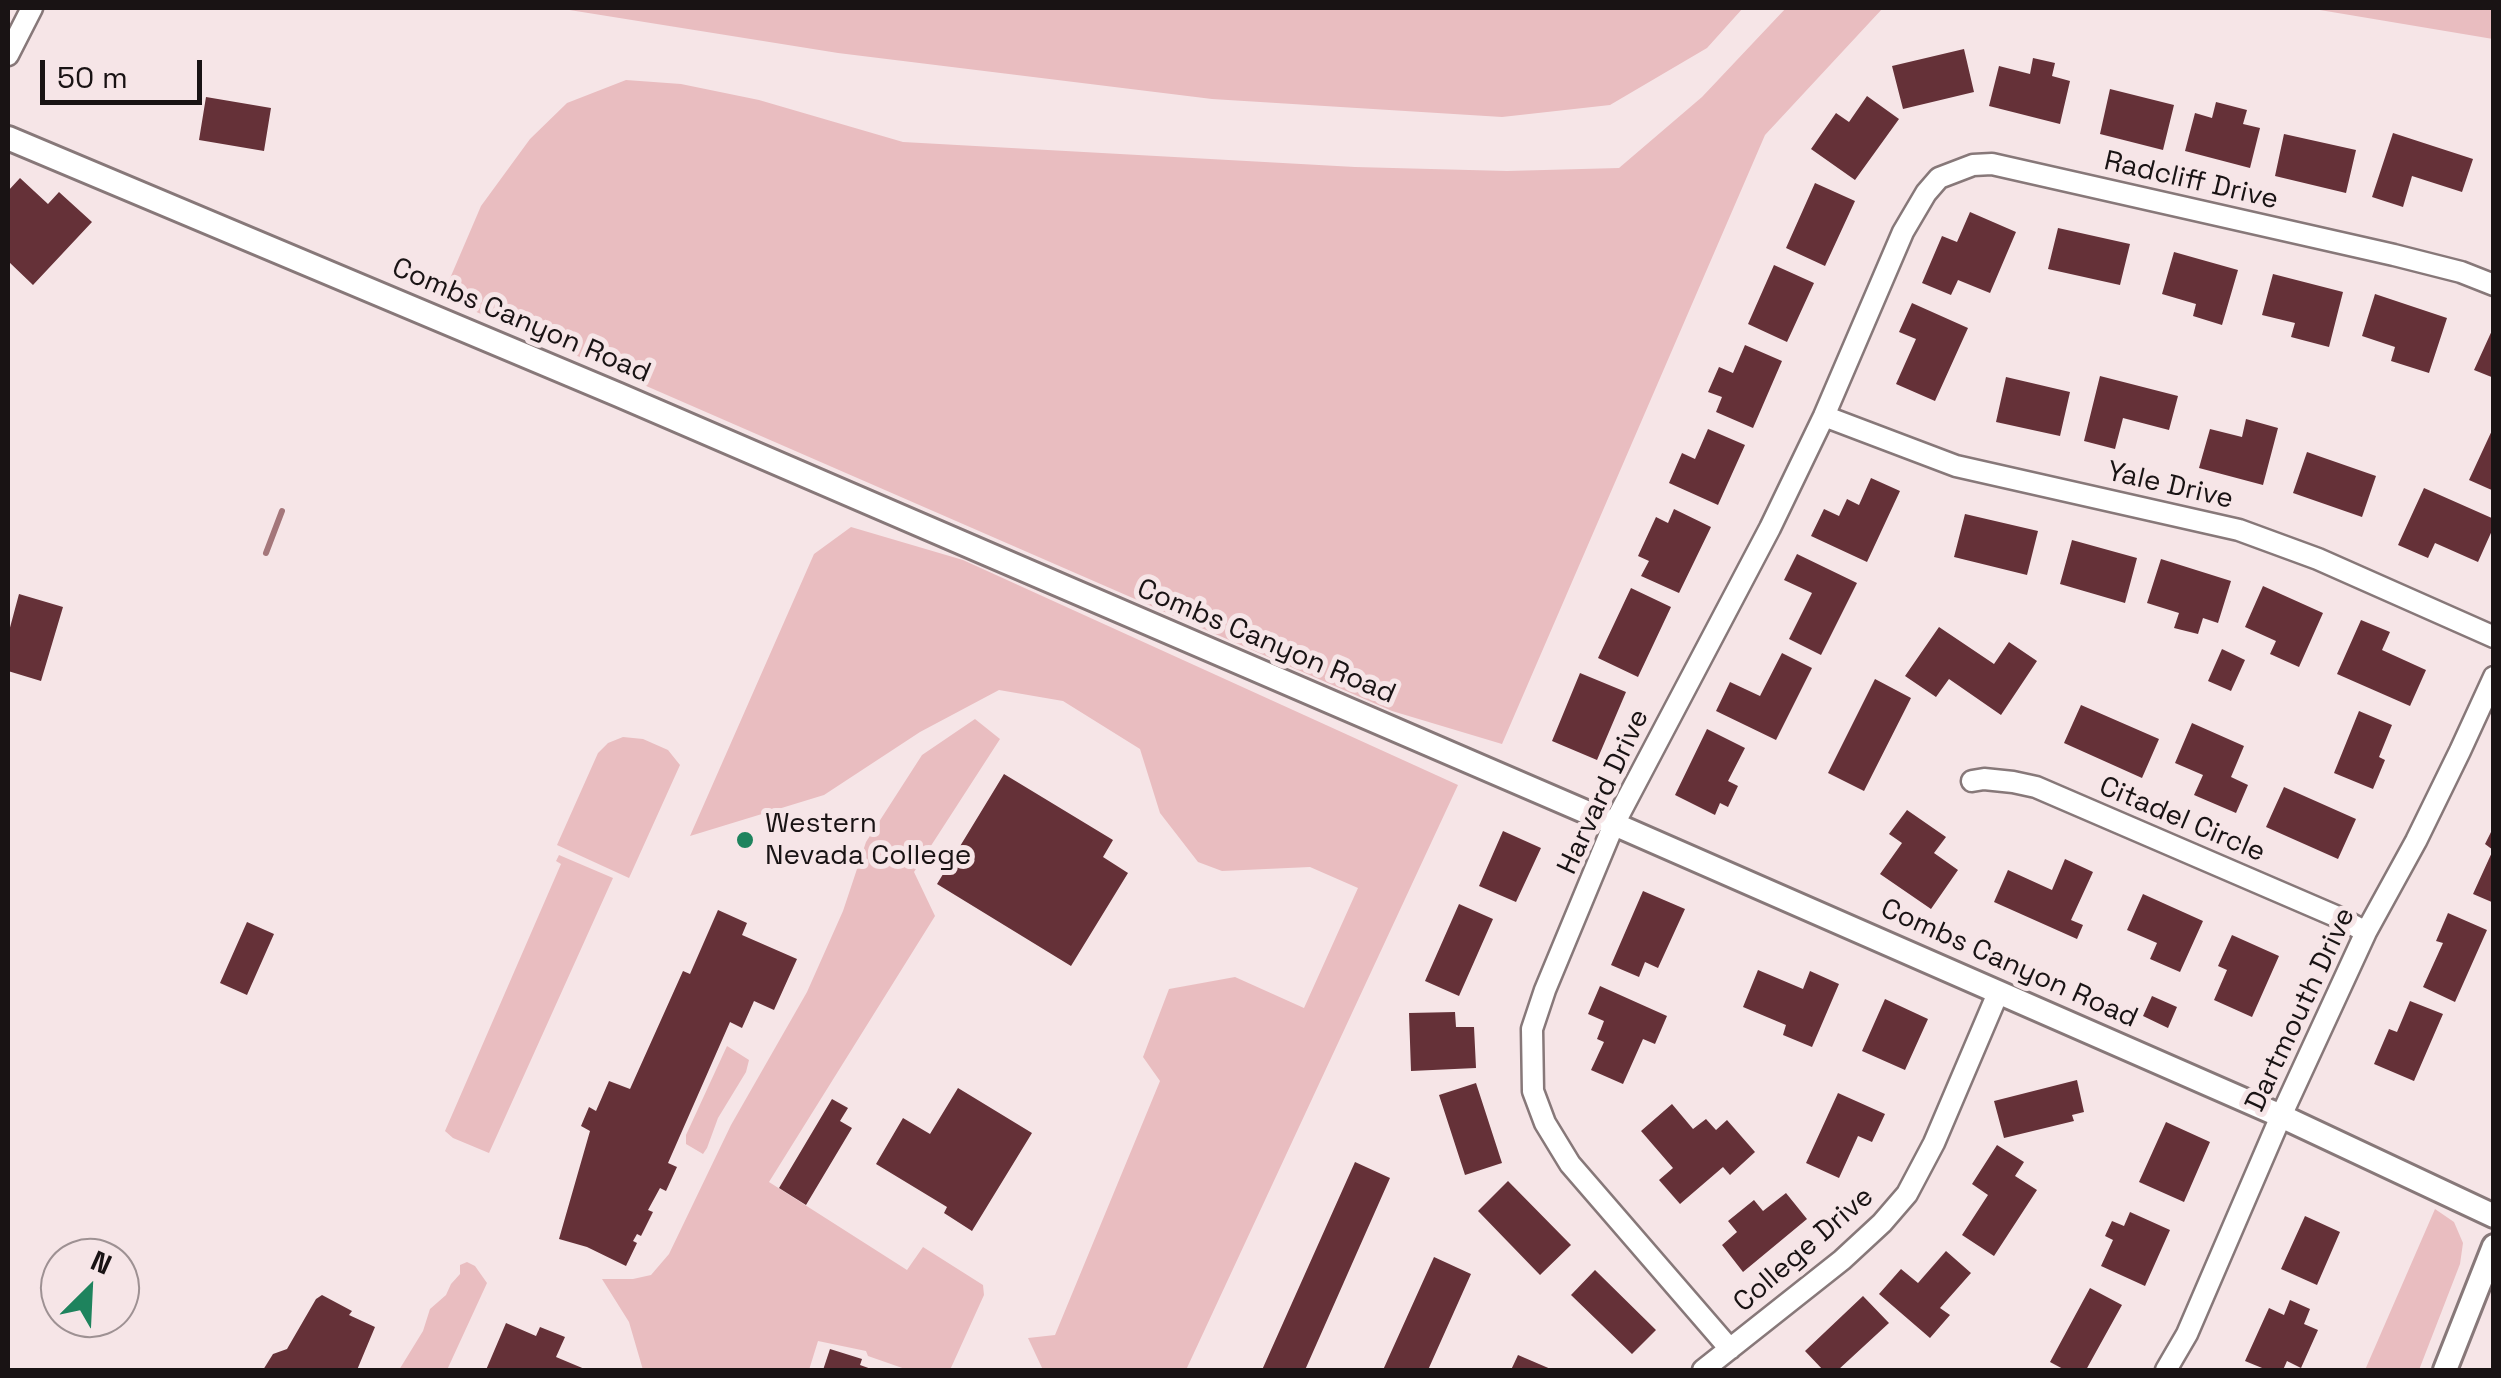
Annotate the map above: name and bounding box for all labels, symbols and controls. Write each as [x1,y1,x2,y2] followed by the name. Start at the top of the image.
[45,40,208,102] scale bar
[57,58,128,97] text: 50 m
[2101,145,2281,217] street label: Radcliff Drive
[387,251,655,391] street label: Combs Canyon Road
[2104,455,2236,517] street label: Yale Drive
[1132,572,1400,712] street label: Combs Canyon Road
[1551,704,1657,880] street label: Harvard Drive
[2094,770,2270,870] street label: Citadel Circle
[765,807,971,873] place label: Western Nevada College
[734,829,756,851] marker: Western Nevada College
[1875,892,2143,1036] street label: Combs Canyon Road
[2239,903,2363,1117] street label: Dartmouth Drive
[1727,1180,1881,1320] street label: College Drive
[40,1238,140,1338] north arrow
[85,1242,117,1283] text: N

